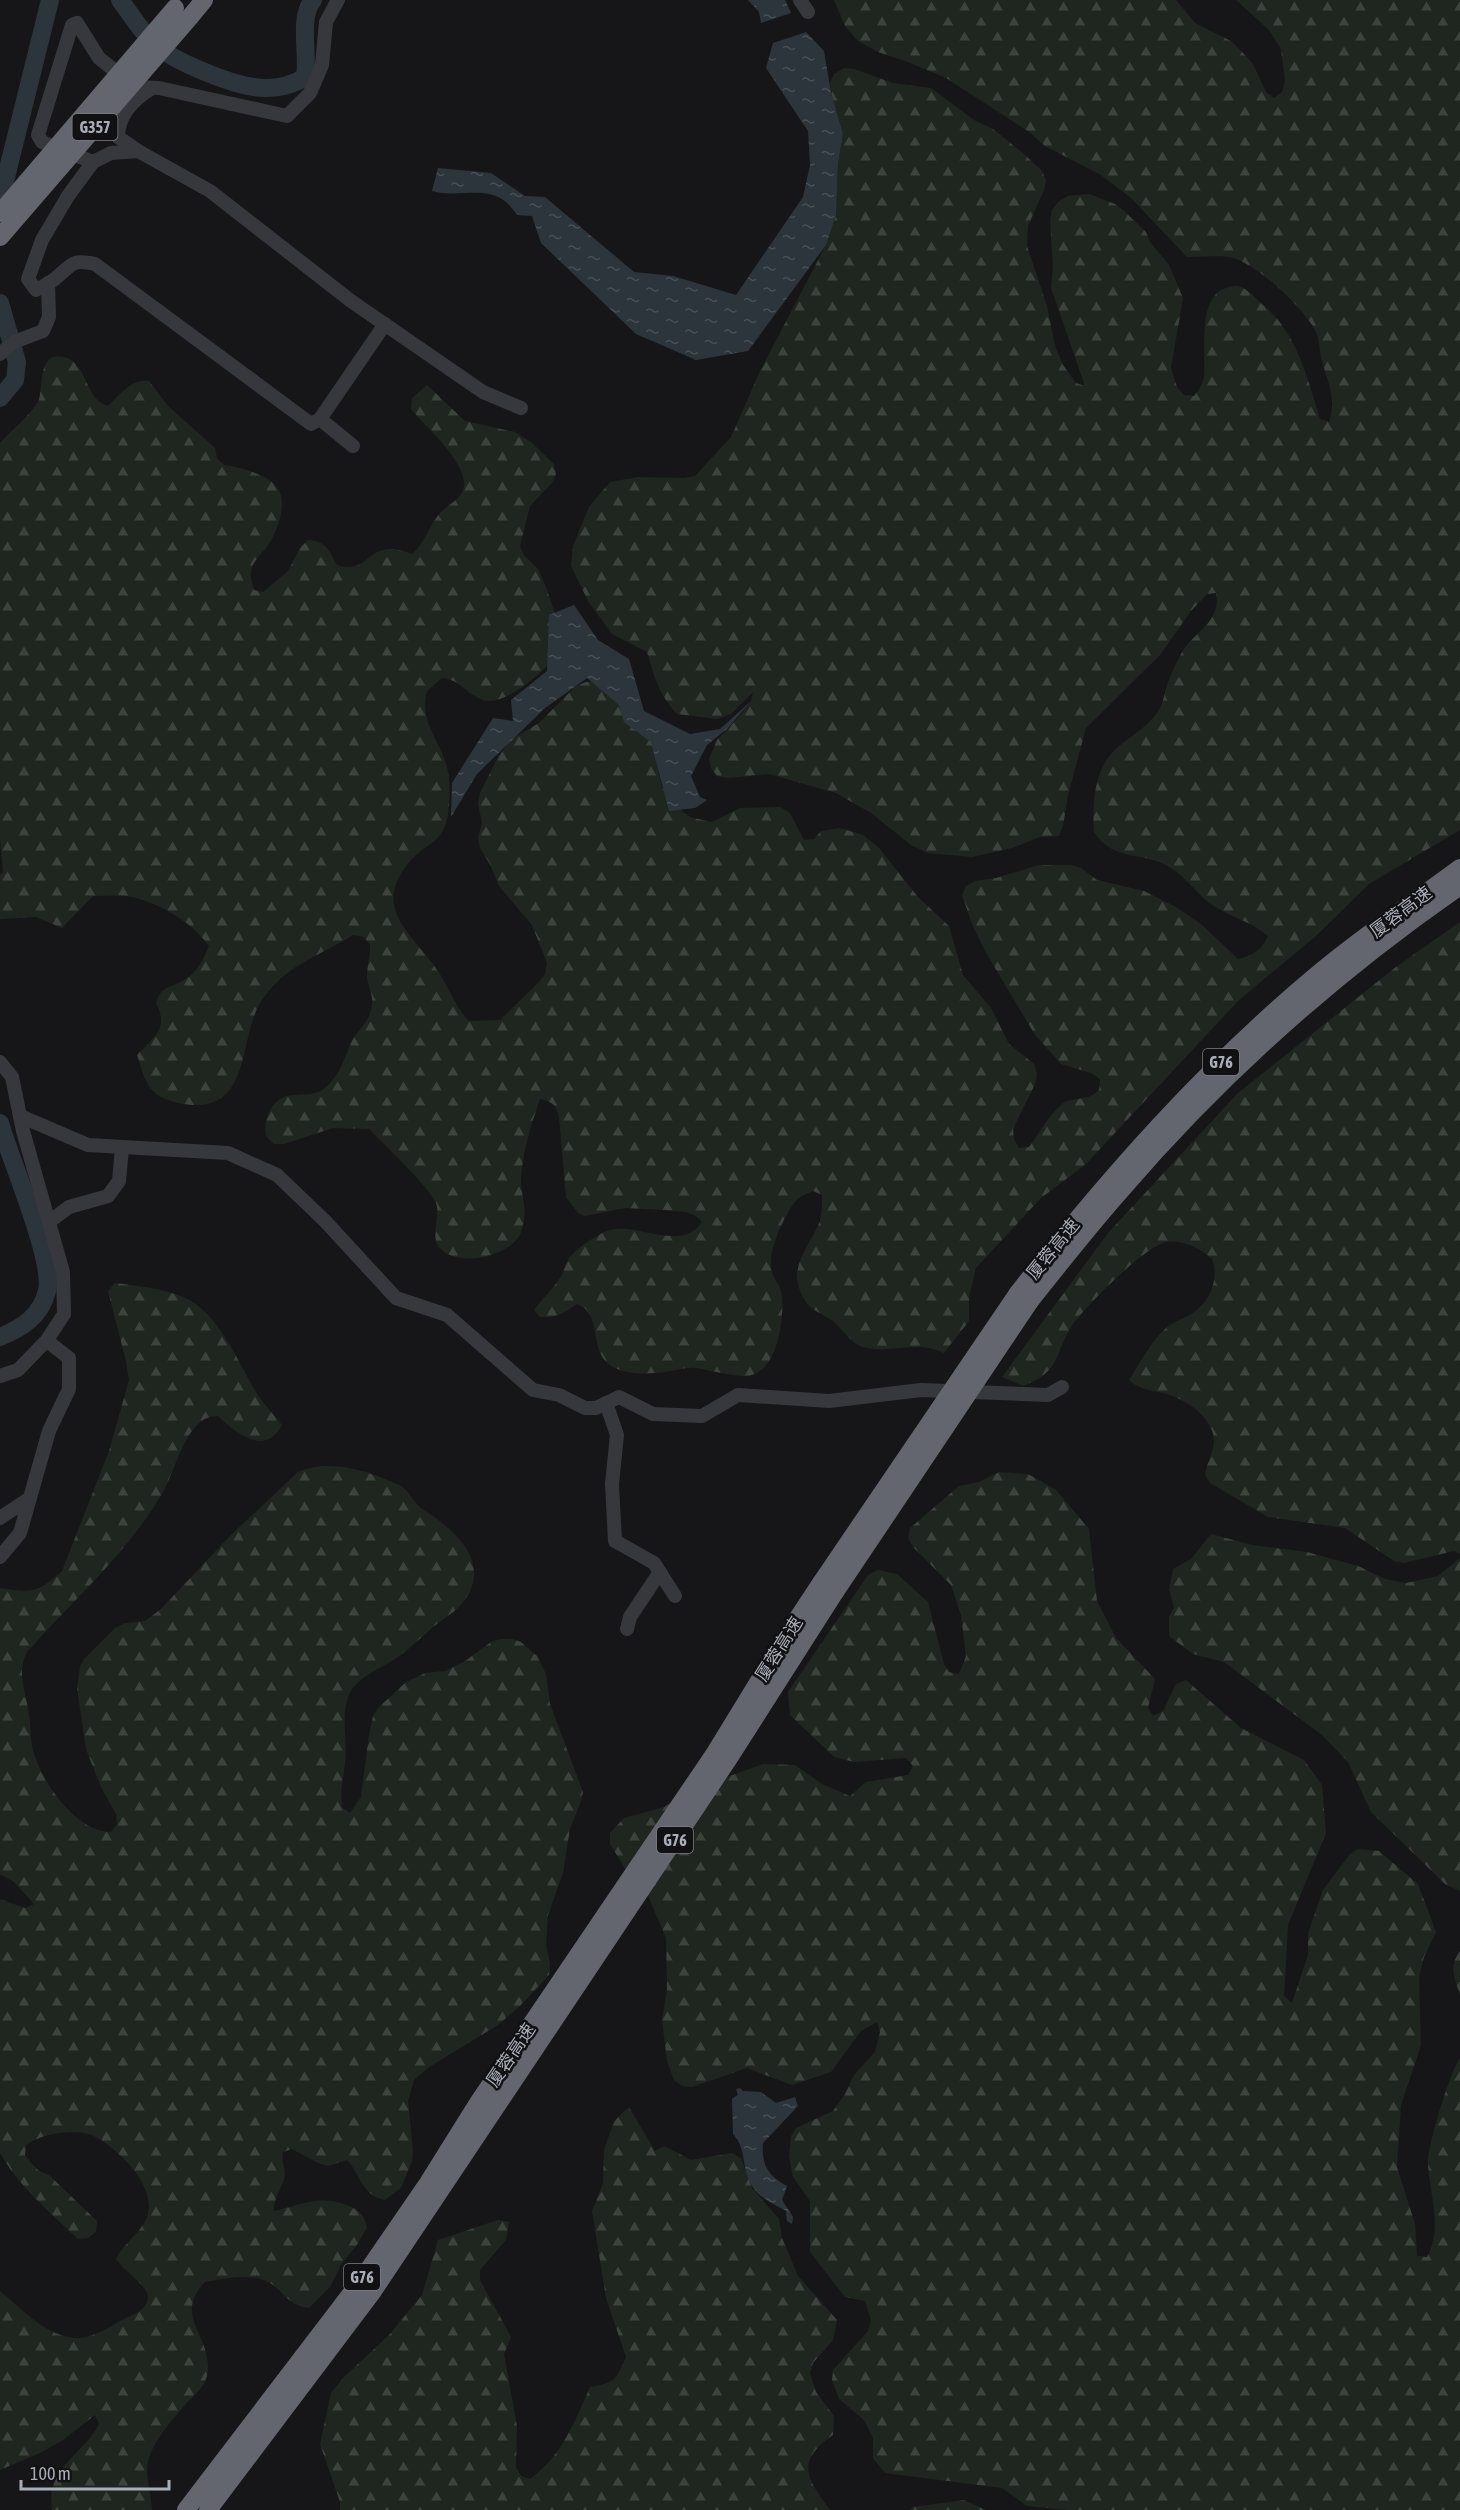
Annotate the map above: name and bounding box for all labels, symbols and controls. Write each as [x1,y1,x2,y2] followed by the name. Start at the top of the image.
[72,114,118,140] road number: G357
[1366,882,1436,942] street label: 厦蓉高速
[1203,1049,1239,1075] road number: G76
[1022,1214,1083,1283] street label: 厦蓉高速
[751,1613,807,1685] street label: 厦蓉高速
[657,1827,693,1853] road number: G76
[482,2019,539,2090] street label: 厦蓉高速
[344,2264,380,2290] road number: G76
[21,2453,170,2491] scale bar
[30,2463,71,2484] text: 100 m

